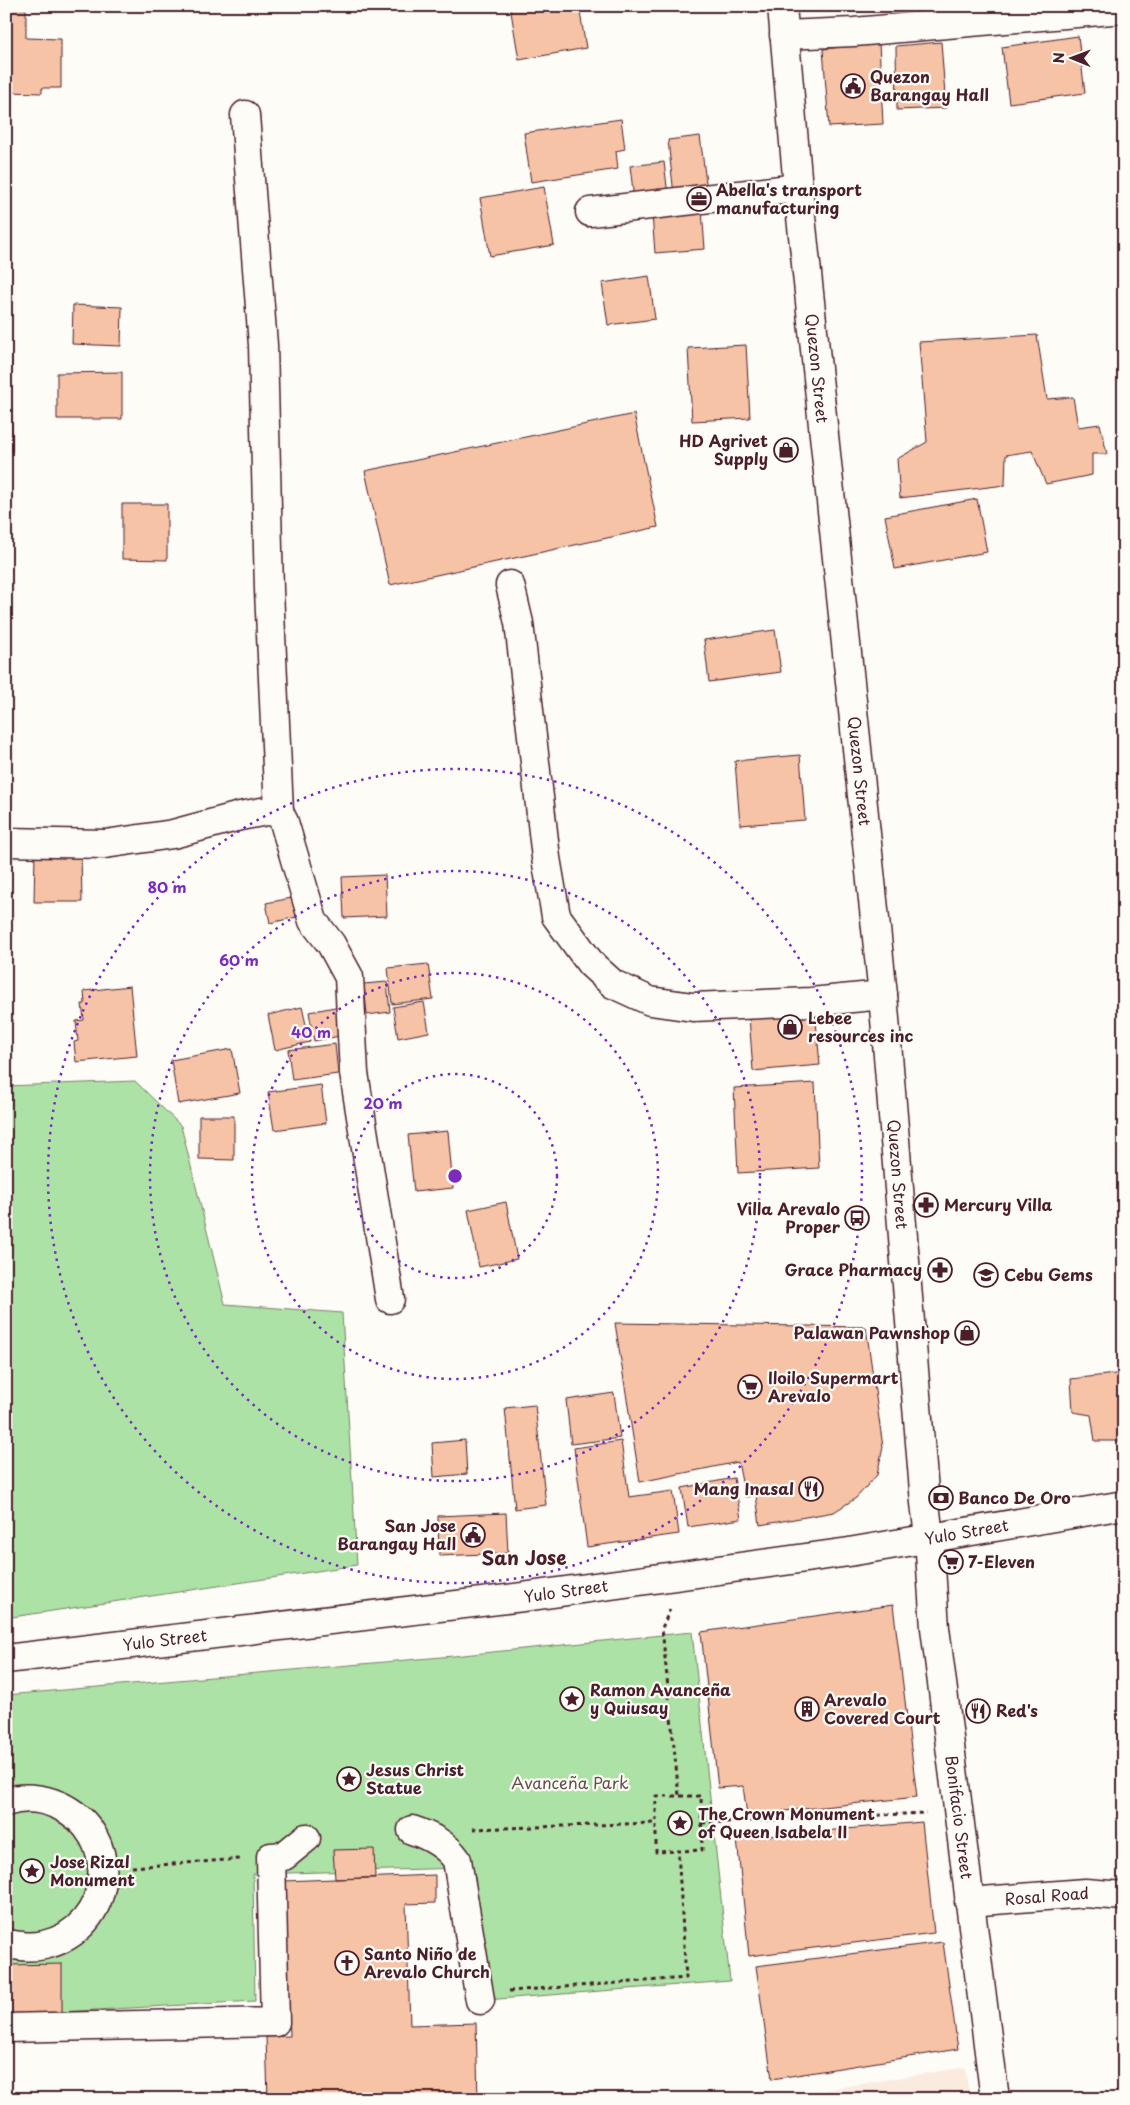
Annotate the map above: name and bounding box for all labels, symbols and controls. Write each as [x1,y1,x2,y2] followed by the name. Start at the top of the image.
[1048,32,1098,82] north arrow
[1048,52,1069,63] text: N
[870,64,989,106] place label: Quezon Barangay Hall
[840,73,866,99] public building icon: Quezon Barangay Hall
[716,177,862,219] place label: Abella's transport manufacturing
[686,186,712,212] office icon: Abella's transport manufacturing
[800,312,836,425] street label: Quezon Street
[679,428,768,470] place label: HD Agrivet Supply
[773,437,799,463] shop icon: HD Agrivet Supply
[843,715,878,827] street label: Quezon Street
[147,875,187,898] text: 80 m
[219,948,259,971] text: 60 m
[808,1005,914,1047] place label: Lebee resources inc
[777,1014,803,1040] shop icon: Lebee resources inc
[291,1020,331,1043] text: 40 m
[364,1091,402,1114] text: 20 m
[882,1118,915,1230] street label: Quezon Street
[446,1167,464,1185] centre of rings
[913,1192,939,1218] pharmacy icon: Mercury Villa
[944,1192,1052,1216] place label: Mercury Villa
[737,1196,841,1238] place label: Villa Arevalo Proper
[844,1205,870,1231] bus stop icon: Villa Arevalo Proper
[785,1257,922,1281] place label: Grace Pharmacy
[927,1257,953,1283] pharmacy icon: Grace Pharmacy
[973,1262,999,1288] school or university icon: Cebu Gems
[1004,1262,1093,1286] place label: Cebu Gems
[794,1320,950,1344] place label: Palawan Pawnshop
[954,1320,980,1346] shop icon: Palawan Pawnshop
[768,1365,899,1407] place label: Iloilo Supermart Arevalo
[737,1374,763,1400] supermarket icon: Iloilo Supermart Arevalo
[694,1476,794,1500] place label: Mang Inasal
[798,1476,824,1502] restaurant icon: Mang Inasal
[928,1485,954,1511] bank icon: Banco De Oro
[958,1485,1071,1509] place label: Banco De Oro
[923,1512,1011,1550] street label: Yulo Street
[337,1513,456,1555] place label: San Jose Barangay Hall
[460,1522,486,1548] public building icon: San Jose Barangay Hall
[481,1543,567,1571] district label: San Jose
[938,1549,964,1575] supermarket icon: 7-Eleven
[968,1549,1035,1573] place label: 7-Eleven
[522,1572,610,1608] street label: Yulo Street
[121,1622,209,1656] street label: Yulo Street
[590,1677,731,1719] place label: Ramon Avanceña y Quiusay
[559,1686,585,1712] place icon: Ramon Avanceña y Quiusay
[824,1687,941,1729] place label: Arevalo Covered Court
[794,1696,820,1722] building icon: Arevalo Covered Court
[965,1698,991,1724] restaurant icon: Red's
[996,1698,1038,1722] place label: Red's
[940,1754,980,1881] street label: Bonifacio Street
[366,1757,465,1799] place label: Jesus Christ Statue
[336,1766,362,1792] place icon: Jesus Christ Statue
[511,1770,629,1794] park label: Avanceña Park
[698,1801,875,1843] place label: The Crown Monument of Queen Isabela II
[667,1810,693,1836] place icon: The Crown Monument of Queen Isabela II
[50,1849,135,1891] place label: Jose Rizal Monument
[19,1858,45,1884] place icon: Jose Rizal Monument
[1004,1880,1090,1910] street label: Rosal Road
[364,1941,490,1983] place label: Santo Niño de Arevalo Church
[334,1950,360,1976] church icon: Santo Niño de Arevalo Church

